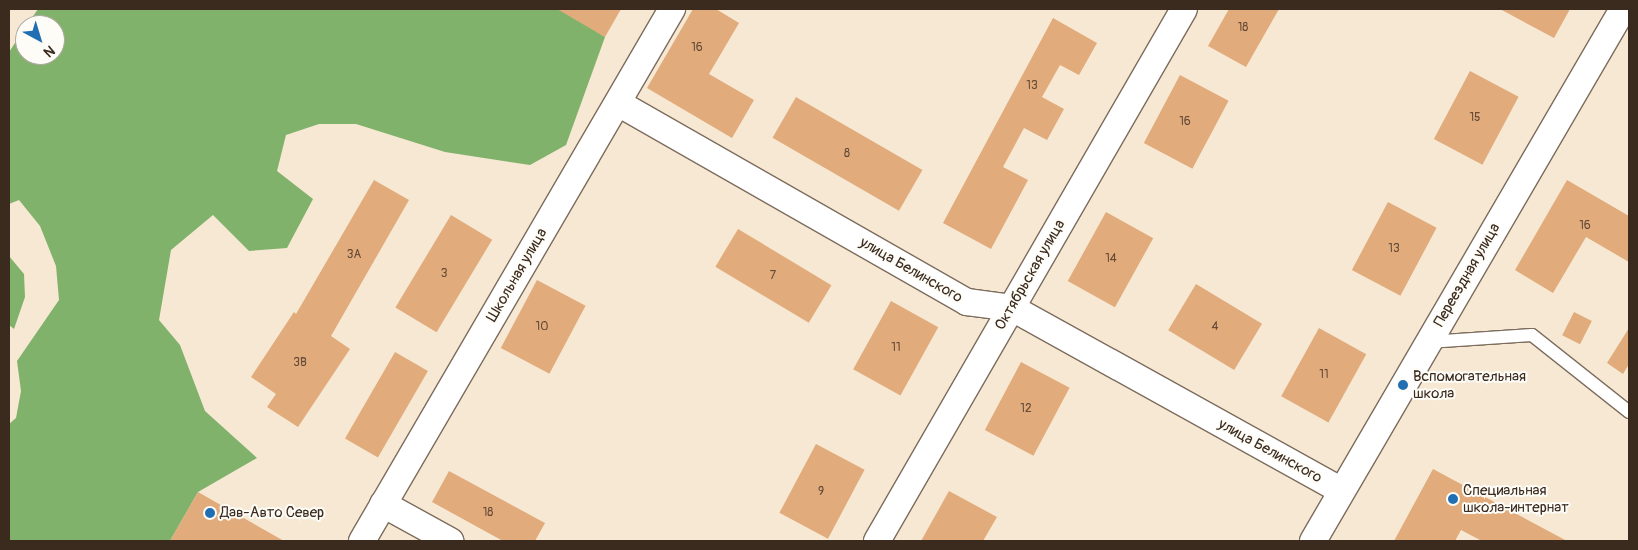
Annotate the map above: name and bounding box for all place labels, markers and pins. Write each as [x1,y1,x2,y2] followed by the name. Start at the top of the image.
[1413,367,1526,402] place label: Вспомогательная школа
[1397,379,1409,391] marker: Вспомогательная школа
[1463,481,1569,516] place label: Специальная школа-интернат
[1447,493,1459,505] marker: Специальная школа-интернат
[220,504,324,522] place label: Дав-Авто Север
[204,507,216,519] marker: Дав-Авто Север

